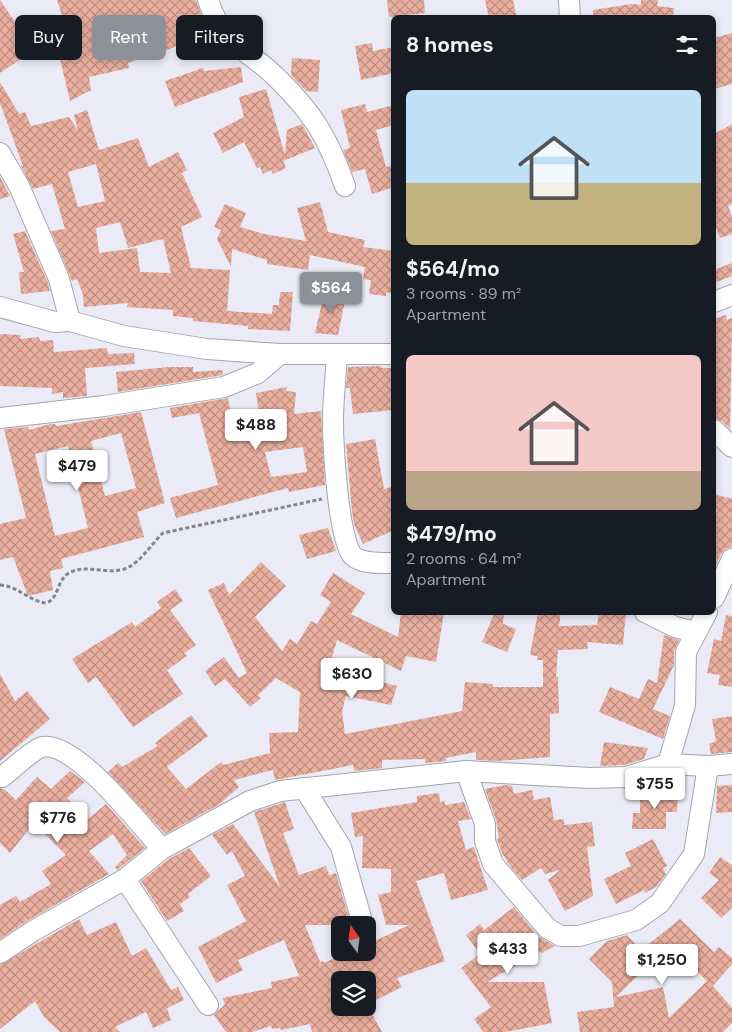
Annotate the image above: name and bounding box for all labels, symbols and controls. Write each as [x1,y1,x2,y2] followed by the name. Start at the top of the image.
[15,15,82,60] chip: Buy
[92,15,166,60] chip: Rent
[176,15,263,60] chip: Filters
[406,31,494,59] text: 8 homes
[673,31,701,59] icon: filters
[509,123,599,213] icon: home
[406,255,500,283] text: $564/mo
[301,272,361,314] pin: $564
[311,277,351,298] text: $564
[406,283,521,304] text: 3 rooms · 89 m²
[406,304,486,325] text: Apartment
[509,388,599,478] icon: home
[226,408,286,451] pin: $488
[236,414,276,435] text: $488
[47,450,107,492] pin: $479
[58,455,96,476] text: $479
[406,520,497,548] text: $479/mo
[406,548,522,569] text: 2 rooms · 64 m²
[406,569,486,590] text: Apartment
[322,658,382,700] pin: $630
[332,663,372,684] text: $630
[625,768,685,810] pin: $755
[636,773,674,794] text: $755
[28,802,88,844] pin: $776
[40,807,76,828] text: $776
[331,916,376,961] north arrow
[331,916,376,1016] map controls
[478,932,538,975] pin: $433
[488,938,528,959] text: $433
[621,944,703,986] pin: $1,250
[637,949,687,970] text: $1,250
[331,971,376,1016] button: layers

